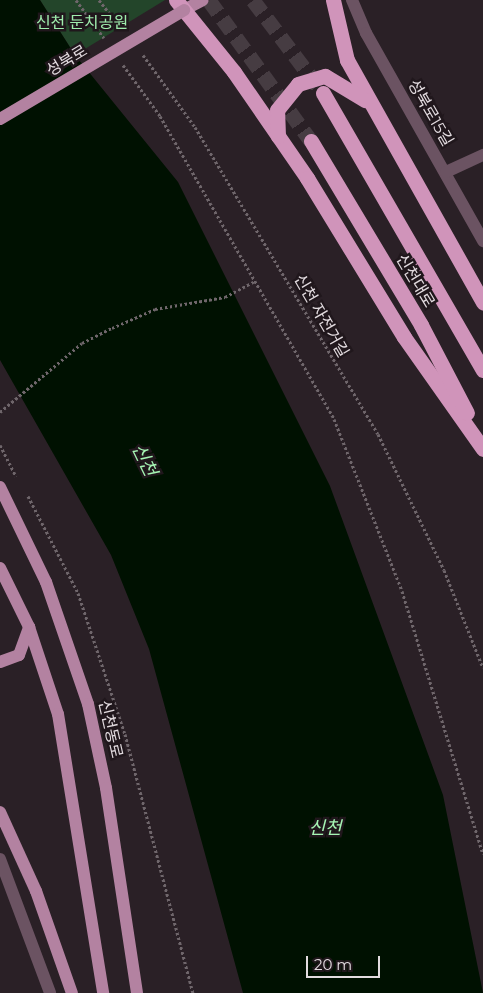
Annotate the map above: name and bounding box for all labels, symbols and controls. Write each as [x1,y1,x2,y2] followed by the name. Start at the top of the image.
[36,13,128,33] park label: 신천 둔치공원
[43,41,91,81] street label: 성북로
[403,76,457,150] street label: 성북로15길
[392,251,438,311] street label: 신천대로
[290,271,352,361] street label: 신천 자전거길
[127,440,161,480] water label: 신천
[94,698,126,760] street label: 신천동로
[308,817,342,839] water label: 신천
[308,946,382,978] scale bar
[314,955,352,974] text: 20 m

